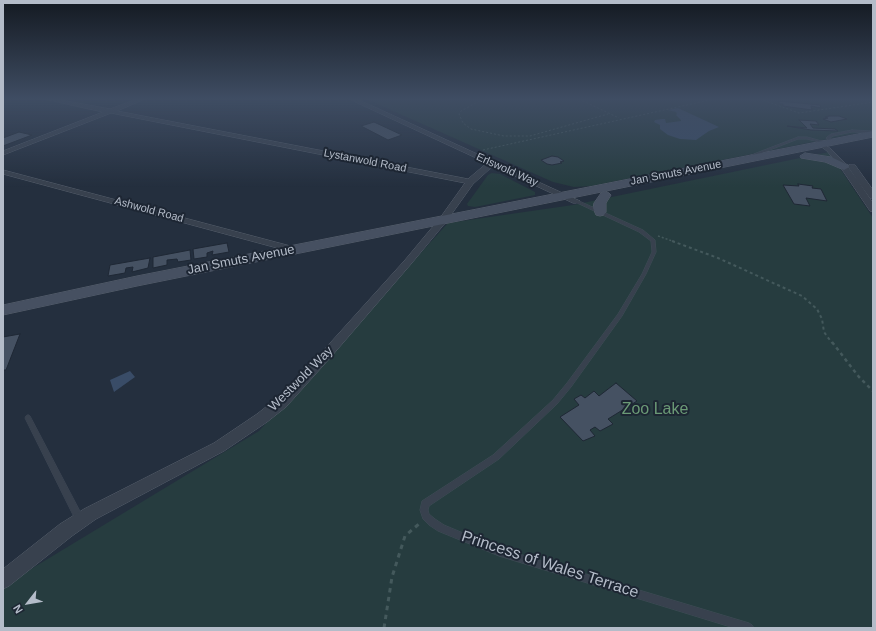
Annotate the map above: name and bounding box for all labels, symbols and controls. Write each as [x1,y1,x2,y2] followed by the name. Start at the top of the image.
[323,147,407,175] street label: Lystanwold Road
[474,151,540,189] street label: Erlswold Way
[630,158,722,188] street label: Jan Smuts Avenue
[113,194,185,226] street label: Ashwold Road
[186,242,296,278] street label: Jan Smuts Avenue
[265,343,337,415] street label: Westwold Way
[622,400,688,420] park label: Zoo Lake
[459,527,641,603] street label: Princess of Wales Terrace
[8,583,48,623] north arrow
[11,603,25,616] text: N

